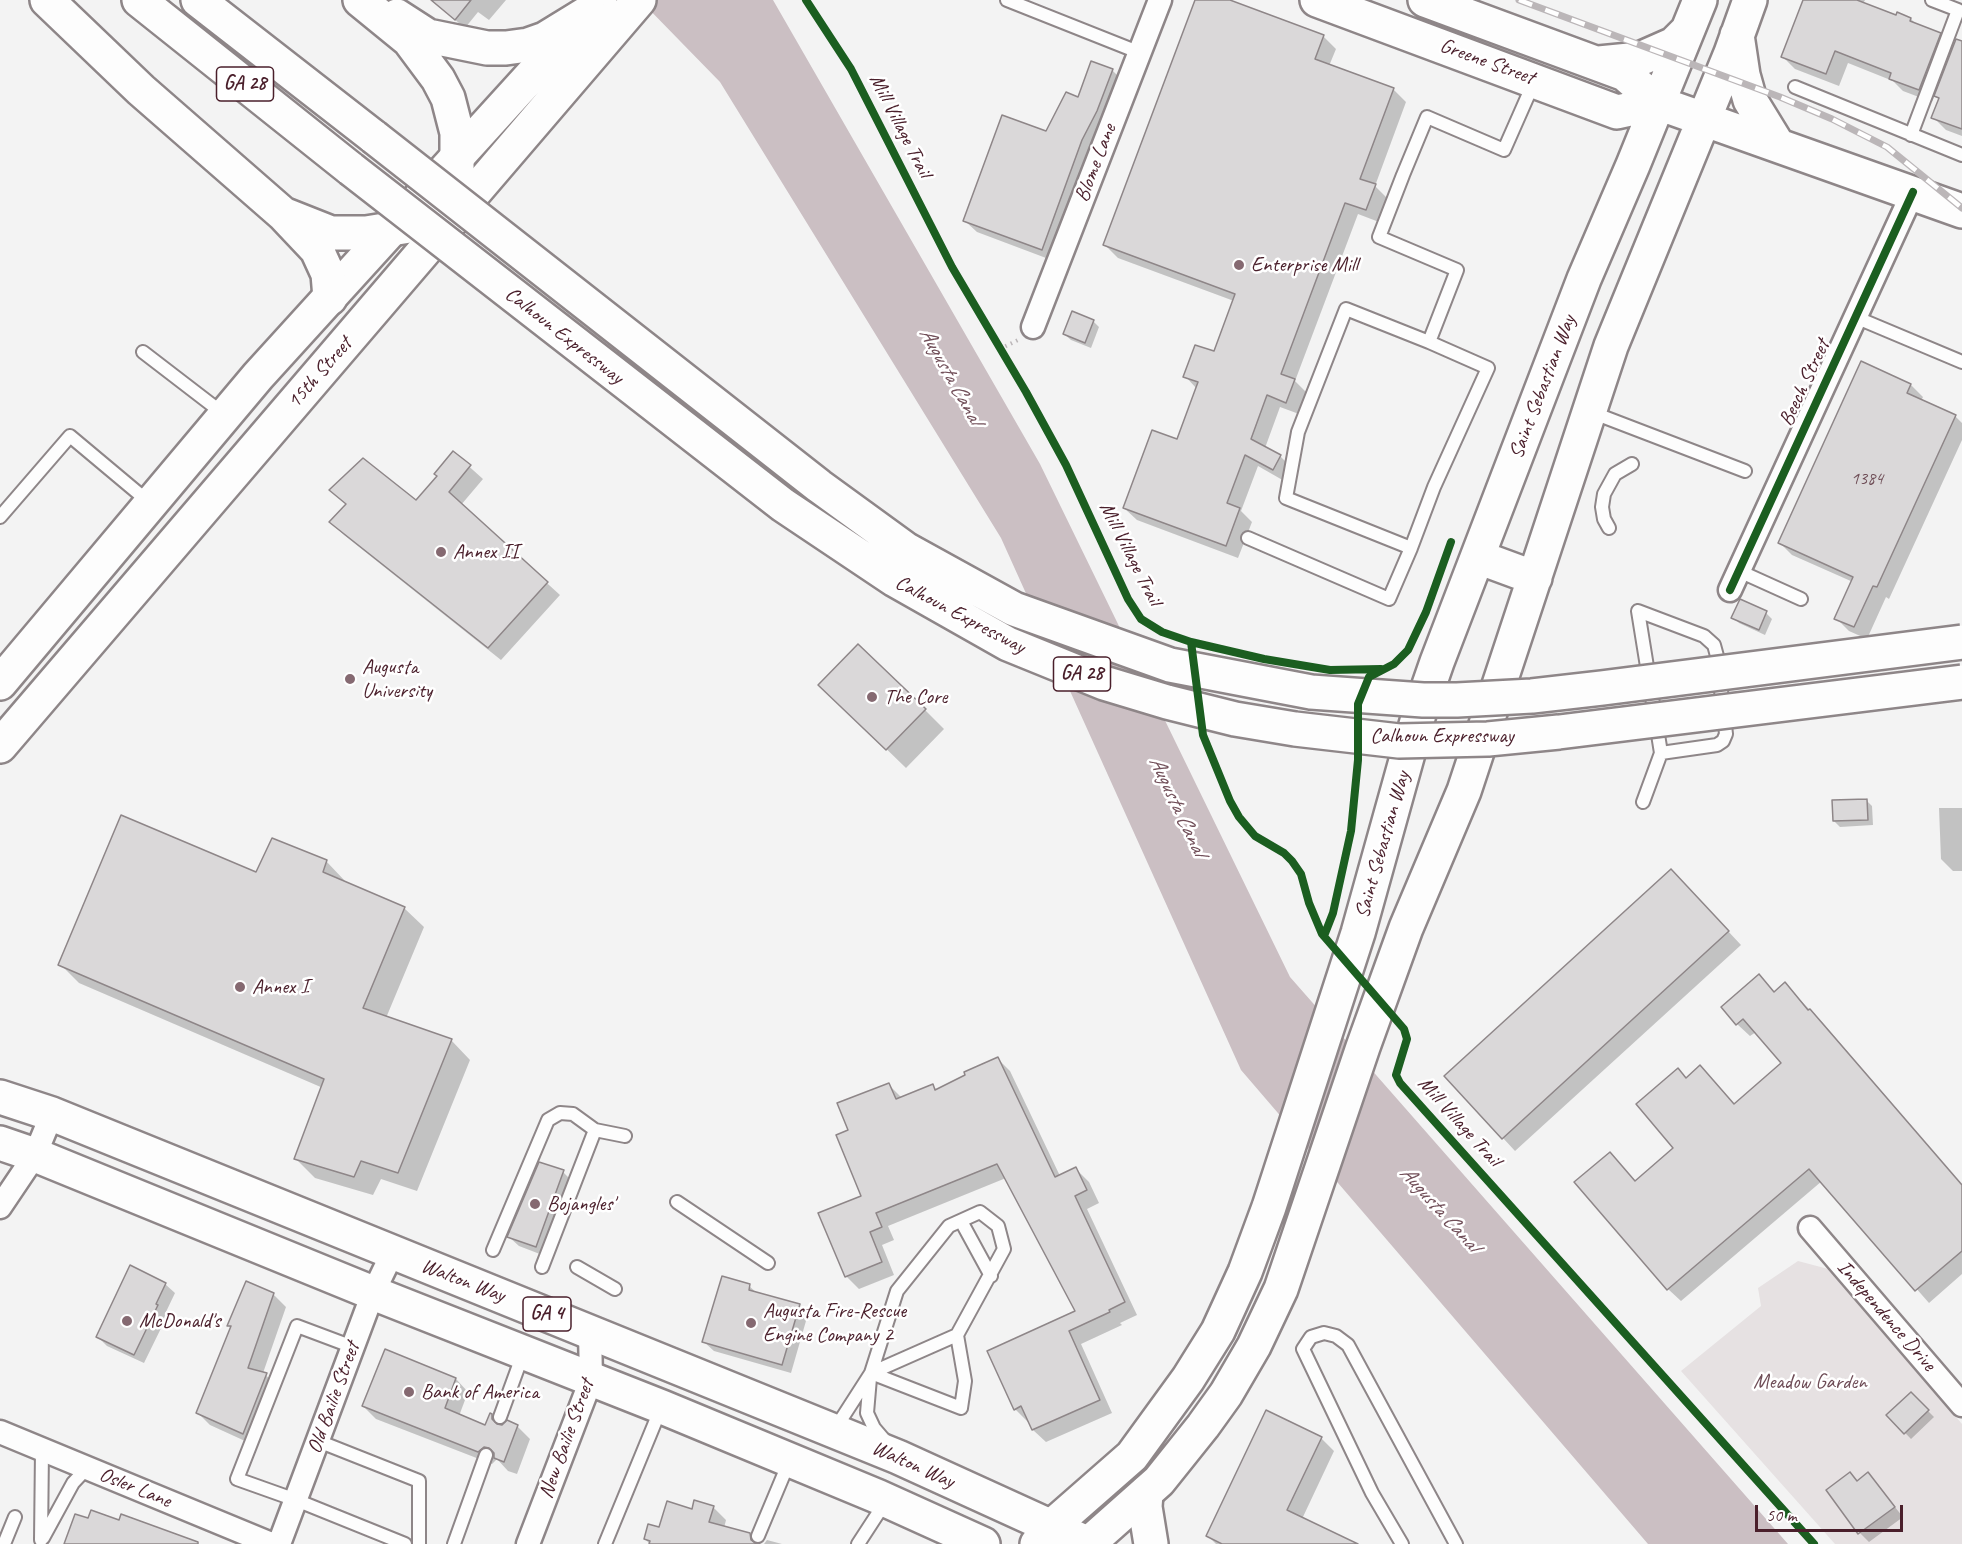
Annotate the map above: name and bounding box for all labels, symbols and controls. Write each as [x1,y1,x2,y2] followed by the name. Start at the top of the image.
[1436,33,1538,91] street label: Greene Street
[216,67,274,101] road number: GA 28
[863,70,937,182] street label: Mill Village Trail
[1070,121,1122,205] street label: Blome Lane
[1251,252,1358,278] place label: Enterprise Mill
[1232,258,1246,272] marker: Enterprise Mill
[500,282,628,390] street label: Calhoun Expressway
[1504,312,1582,462] street label: Saint Sebastian Way
[913,323,987,429] water label: Augusta Canal
[282,332,358,414] street label: 15th Street
[1774,336,1836,430] street label: Beech Street
[1851,468,1883,490] house number: 1384
[1093,498,1167,610] street label: Mill Village Trail
[453,539,519,565] place label: Annex II
[434,545,448,559] marker: Annex II
[891,570,1029,660] street label: Calhoun Expressway
[362,654,432,704] place label: Augusta University
[1054,657,1110,691] road number: GA 28
[343,672,357,686] marker: Augusta University
[884,684,947,710] place label: The Core
[865,690,879,704] marker: The Core
[1370,723,1514,749] street label: Calhoun Expressway
[1143,752,1211,860] water label: Augusta Canal
[1350,769,1416,921] street label: Saint Sebastian Way
[252,974,309,1000] place label: Annex I
[233,980,247,994] marker: Annex I
[1412,1072,1506,1172] street label: Mill Village Trail
[1394,1161,1484,1257] water label: Augusta Canal
[547,1191,615,1217] place label: Bojangles'
[528,1197,542,1211] marker: Bojangles'
[418,1254,508,1308] street label: Walton Way
[1831,1255,1941,1377] street label: Independence Drive
[523,1297,571,1331] road number: GA 4
[763,1298,906,1348] place label: Augusta Fire-Rescue Engine Company 2
[139,1308,220,1334] place label: McDonald's
[120,1314,134,1328] marker: McDonald's
[744,1316,758,1330] marker: Augusta Fire-Rescue Engine Company 2
[302,1339,366,1457] street label: Old Bailie Street
[1753,1369,1867,1395] park label: Meadow Garden
[534,1376,600,1502] street label: New Bailie Street
[421,1379,539,1405] place label: Bank of America
[402,1385,416,1399] marker: Bank of America
[868,1436,958,1494] street label: Walton Way
[95,1462,175,1514] street label: Osler Lane
[1758,1493,1906,1531] scale bar
[1766,1504,1797,1526] text: 50 m

